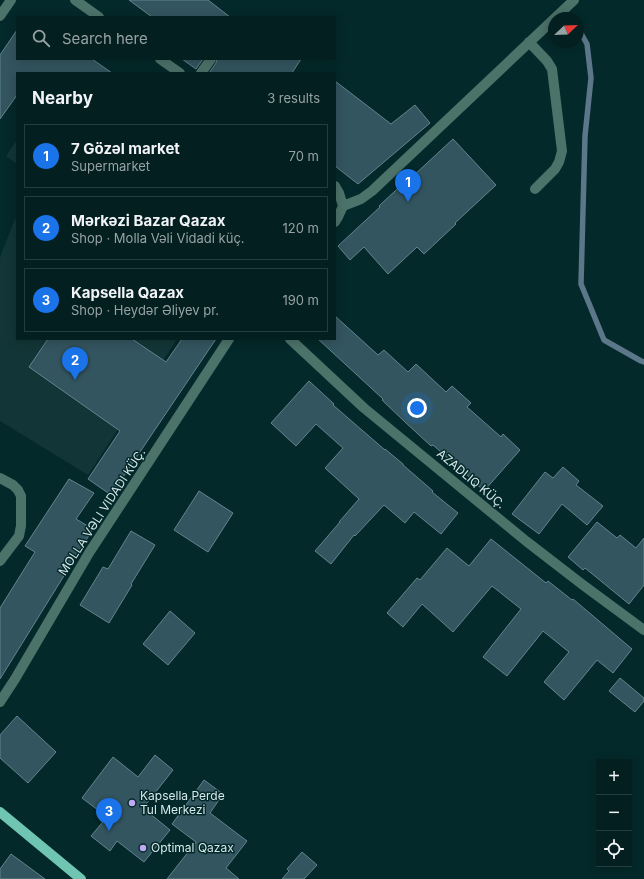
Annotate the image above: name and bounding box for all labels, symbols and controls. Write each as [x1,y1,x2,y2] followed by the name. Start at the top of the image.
[548,12,584,48] north arrow
[16,16,336,60] search box
[30,27,52,49] icon: search
[62,29,148,48] text: Search here
[32,88,93,108] text: Nearby
[267,90,320,106] text: 3 results
[71,139,180,158] text: 7 Gözəl market
[43,148,49,164] text: 1
[289,148,319,164] text: 70 m
[71,158,150,174] text: Supermarket
[395,169,421,202] pin: 1
[71,211,225,230] text: Mərkəzi Bazar Qazax
[42,220,50,236] text: 2
[283,220,319,236] text: 120 m
[71,230,245,246] text: Shop · Molla Vəli Vidadi küç.
[71,283,184,302] text: Kapsella Qazax
[42,292,50,308] text: 3
[282,292,319,308] text: 190 m
[71,302,219,318] text: Shop · Heydər Əliyev pr.
[62,347,88,380] pin: 2
[407,398,427,418] your location
[55,445,148,578] street label: MOLLA VƏLI VIDADI KÜÇ.
[434,446,509,512] street label: AZADLIQ KÜÇ.
[596,759,632,867] map controls
[596,759,632,795] button: +
[140,788,225,817] place label: Kapsella Perde Tul Merkezi
[596,795,632,831] button: −
[96,798,122,831] pin: 3
[127,798,137,808] marker: Kapsella Perde Tul Merkezi
[596,831,632,867] button: locate
[151,840,234,855] place label: Optimal Qazax
[138,843,148,853] marker: Optimal Qazax

